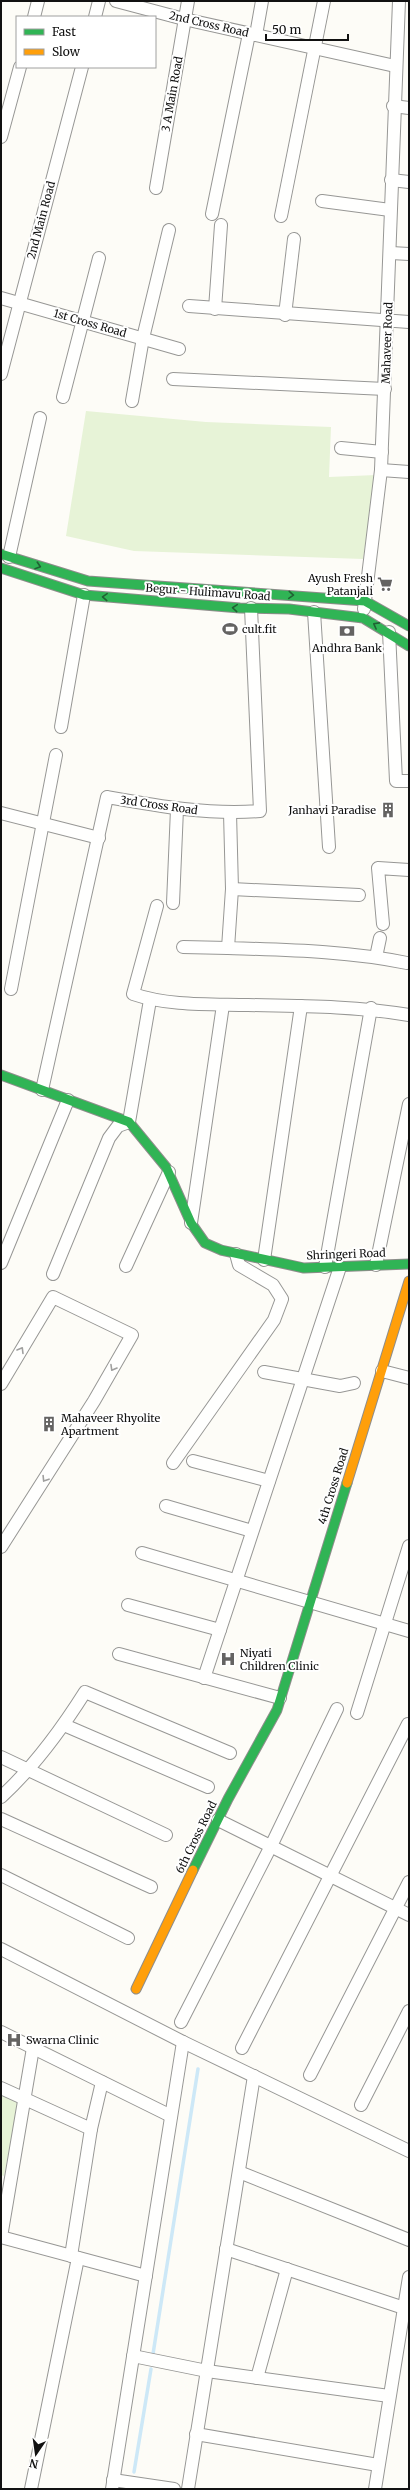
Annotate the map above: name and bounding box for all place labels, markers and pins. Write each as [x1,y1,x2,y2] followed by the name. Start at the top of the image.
[307,571,374,598] place label: Ayush Fresh Patanjali
[376,575,394,593] supermarket icon: Ayush Fresh Patanjali
[221,620,239,638] sports icon: cult.fit
[242,622,277,636] place label: cult.fit
[338,622,356,640] bank icon: Andhra Bank
[311,641,382,655] place label: Andhra Bank
[379,801,397,819] building icon: Janhavi Paradise
[288,803,376,817] place label: Janhavi Paradise
[60,1411,160,1438] place label: Mahaveer Rhyolite Apartment
[40,1415,58,1433] building icon: Mahaveer Rhyolite Apartment
[240,1646,319,1673] place label: Niyati Children Clinic
[219,1650,237,1668] hospital icon: Niyati Children Clinic
[5,2031,23,2049] hospital icon: Swarna Clinic
[26,2033,99,2047] place label: Swarna Clinic

